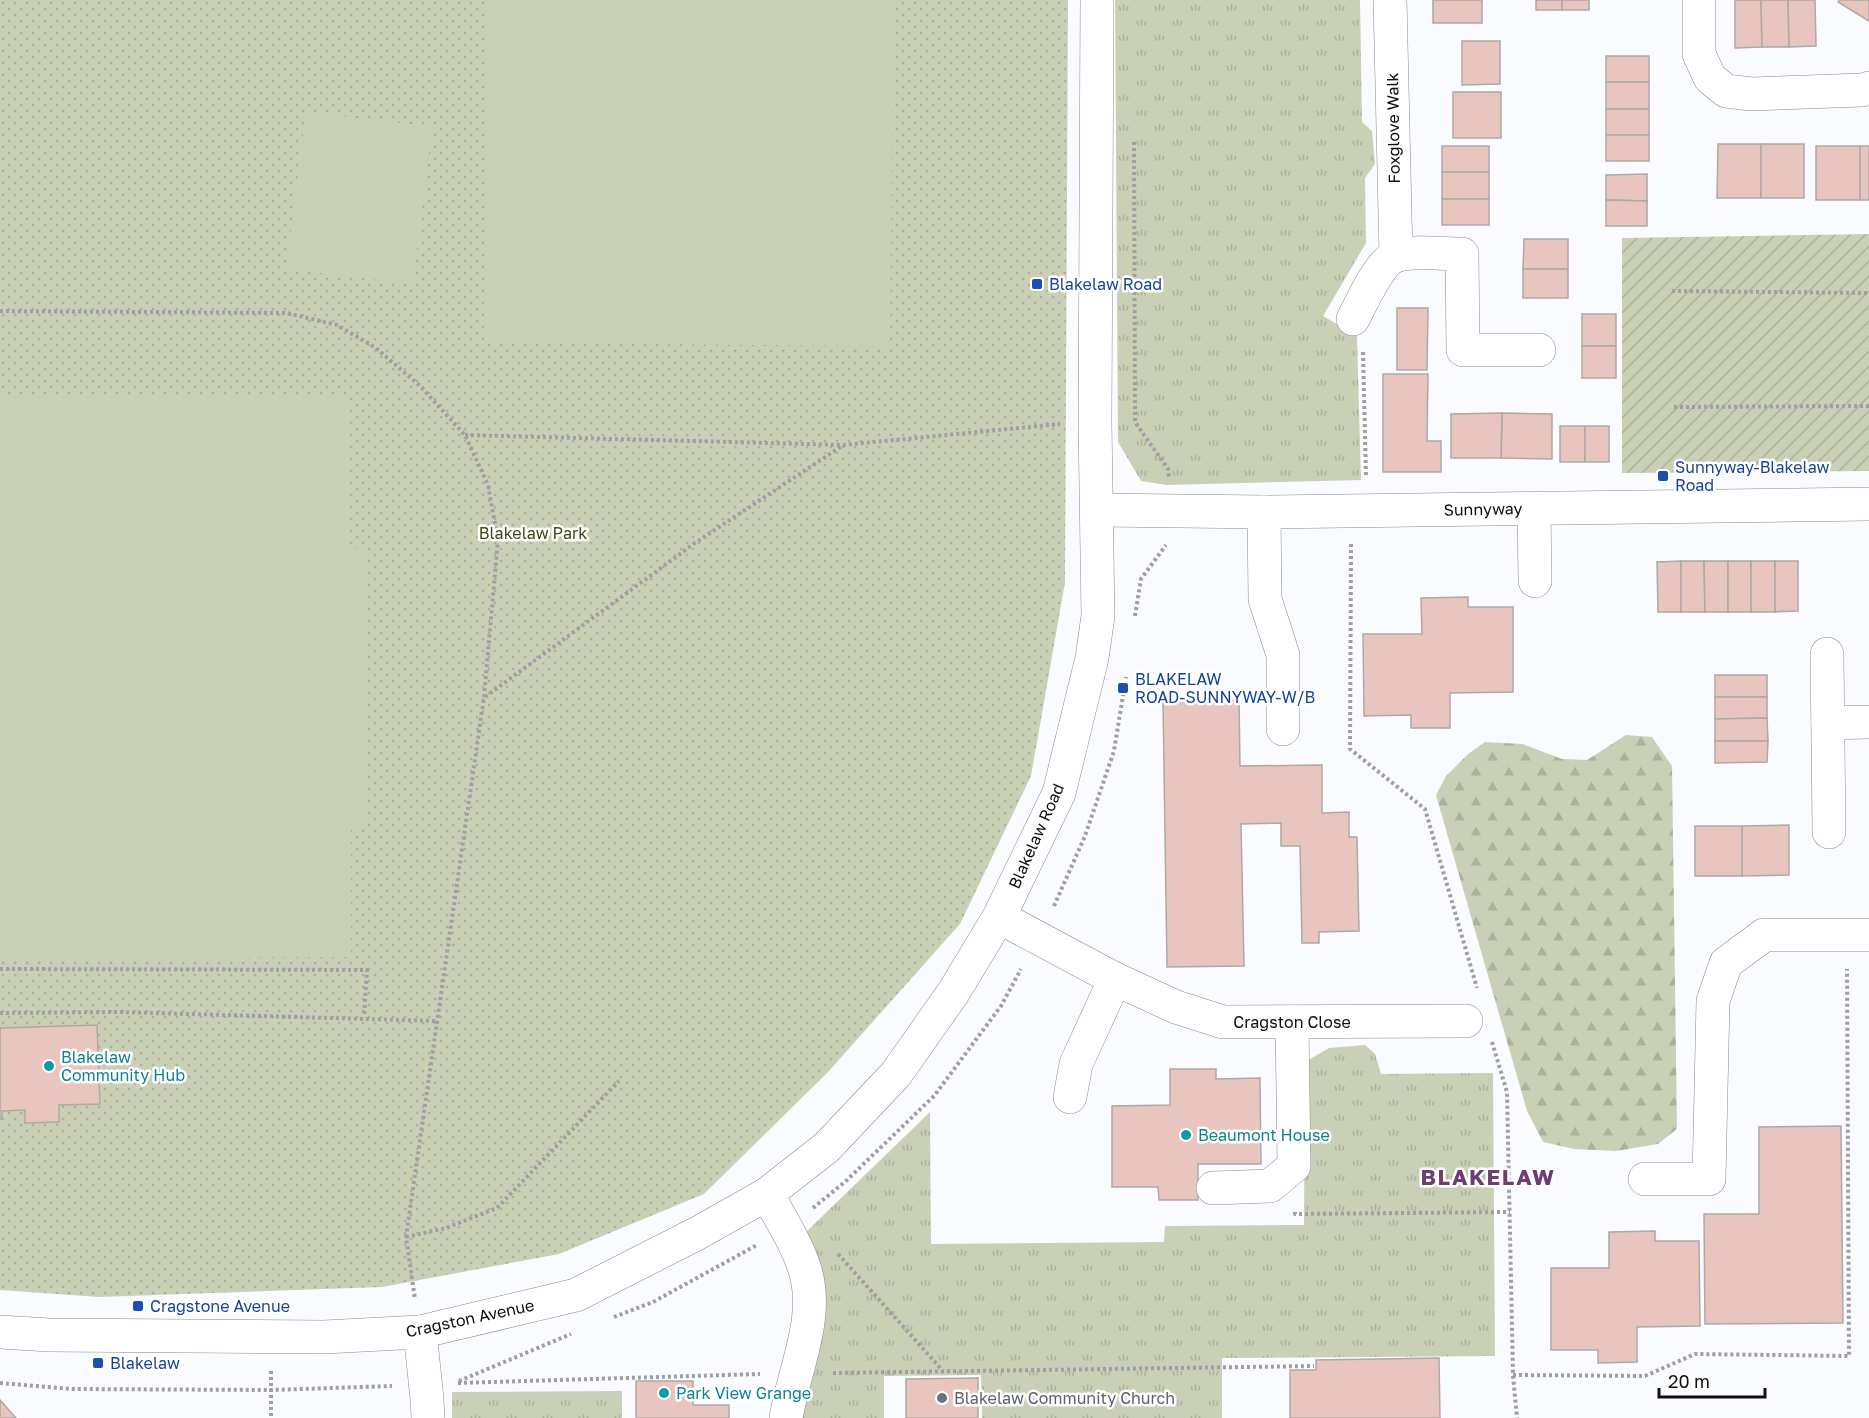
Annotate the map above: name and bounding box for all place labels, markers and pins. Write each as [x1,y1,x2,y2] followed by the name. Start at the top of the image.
[1049,274,1162,294] place label: Blakelaw Road
[1030,277,1044,291] marker: Blakelaw Road
[1675,457,1830,495] place label: Sunnyway-Blakelaw Road
[1656,469,1670,483] marker: Sunnyway-Blakelaw Road
[1135,669,1315,707] place label: BLAKELAW ROAD-SUNNYWAY-W/B
[1116,681,1130,695] marker: BLAKELAW ROAD-SUNNYWAY-W/B
[61,1047,185,1085] place label: Blakelaw Community Hub
[42,1059,56,1073] marker: Blakelaw Community Hub
[1198,1125,1330,1145] place label: Beaumont House
[1179,1128,1193,1142] marker: Beaumont House
[150,1296,290,1316] place label: Cragstone Avenue
[131,1299,145,1313] marker: Cragstone Avenue
[110,1353,180,1373] place label: Blakelaw
[91,1356,105,1370] marker: Blakelaw
[676,1383,811,1403] place label: Park View Grange
[657,1386,671,1400] marker: Park View Grange
[954,1388,1175,1408] place label: Blakelaw Community Church
[935,1391,949,1405] marker: Blakelaw Community Church

